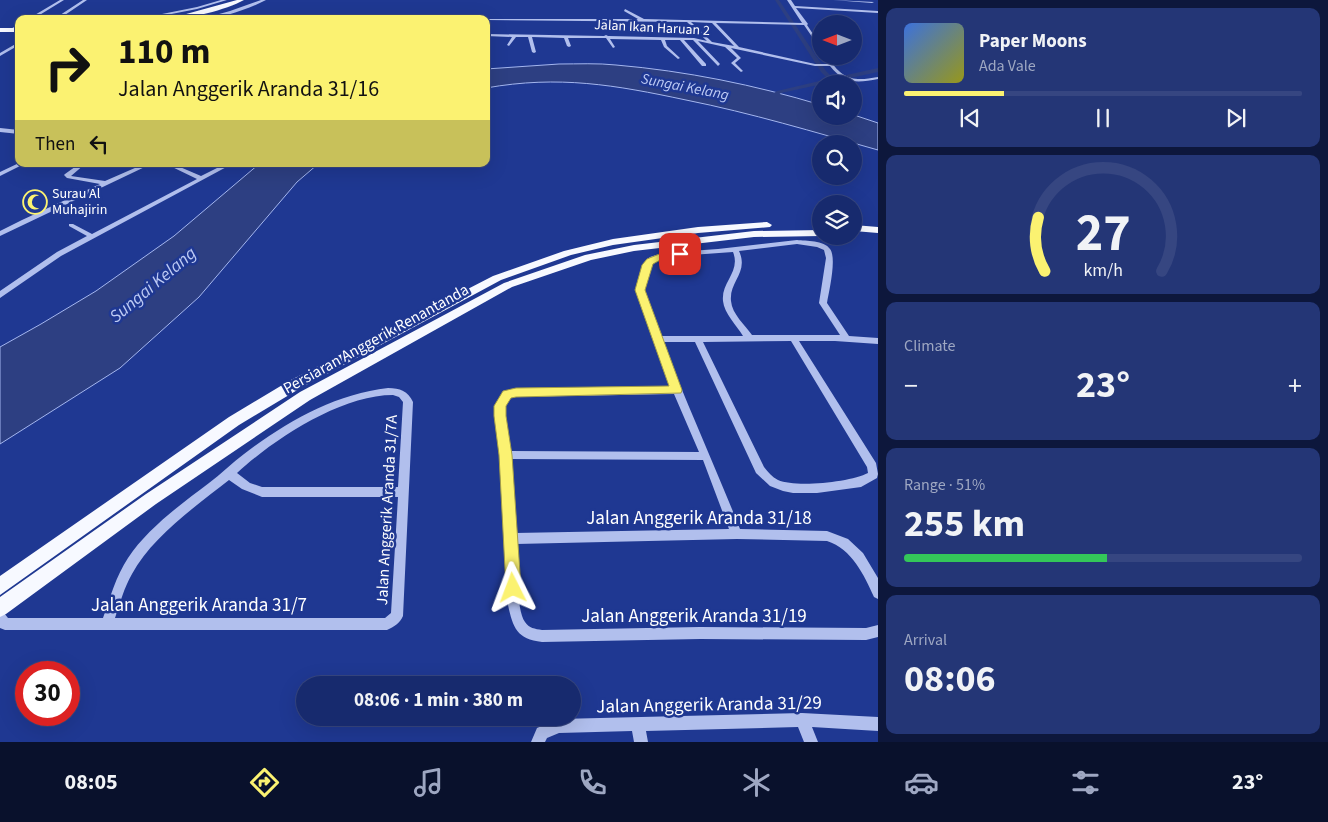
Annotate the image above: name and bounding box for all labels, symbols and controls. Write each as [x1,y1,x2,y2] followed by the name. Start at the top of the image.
[594,15,710,41] street label: Jalan Ikan Haruan 2
[812,15,862,65] north arrow
[812,15,862,245] map controls
[118,27,210,77] text: 110 m
[979,28,1087,55] text: Paper Moons
[35,35,100,100] icon: right
[979,55,1036,77] text: Ada Vale
[639,68,731,106] water label: Sungai Kelang
[118,73,379,105] text: Jalan Anggerik Aranda 31/16
[812,75,862,125] button: sound
[956,104,984,132] icon: previous
[1089,104,1117,132] icon: pause
[1222,104,1250,132] icon: next
[85,130,113,158] icon: left
[35,131,75,158] text: Then
[812,135,862,185] button: search
[52,184,107,220] place label: Surau Al Muhajirin
[22,189,48,215] mosque icon: Surau Al Muhajirin
[812,195,862,245] button: layers
[1076,197,1130,271] text: 27
[659,233,701,275] pin
[666,240,694,268] icon: arrive
[104,241,202,329] water label: Sungai Kelang
[1083,258,1123,283] text: km/h
[279,279,473,399] street label: Persiaran Anggerik Renantanda
[904,335,955,357] text: Climate
[1076,358,1130,412] text: 23°
[904,366,918,406] text: −
[1288,366,1302,406] text: +
[371,414,403,606] street label: Jalan Anggerik Aranda 31/7A
[904,474,985,496] text: Range · 51%
[904,497,1025,551] text: 255 km
[586,505,812,532] street label: Jalan Anggerik Aranda 31/18
[486,561,538,613] position arrow
[91,592,307,619] street label: Jalan Anggerik Aranda 31/7
[581,603,807,630] street label: Jalan Anggerik Aranda 31/19
[904,629,947,651] text: Arrival
[904,652,996,706] text: 08:06
[15,661,80,726] speed limit sign: 30
[354,687,523,714] text: 08:06 · 1 min · 380 m
[596,690,822,720] street label: Jalan Anggerik Aranda 31/29
[247,765,282,800] icon: directions
[411,765,446,800] icon: music
[575,765,610,800] icon: phone
[739,765,774,800] icon: climate
[904,765,939,800] icon: car
[1068,765,1103,800] icon: filters
[65,766,118,798] text: 08:05
[1232,766,1263,798] text: 23°

